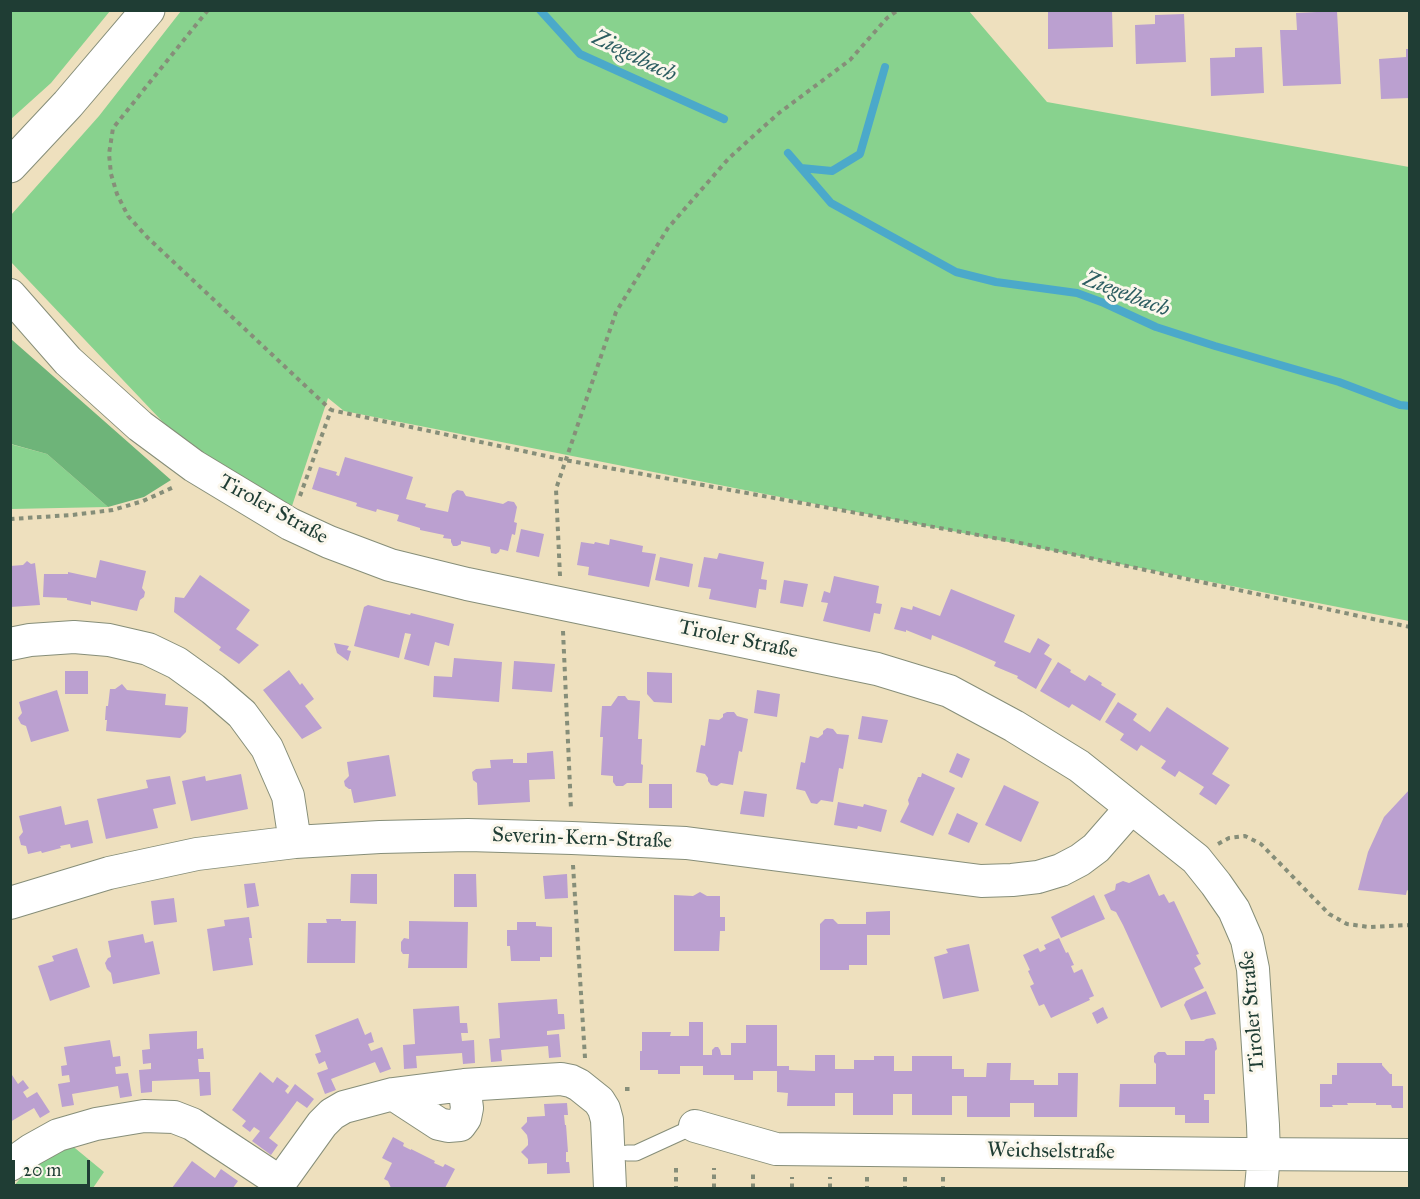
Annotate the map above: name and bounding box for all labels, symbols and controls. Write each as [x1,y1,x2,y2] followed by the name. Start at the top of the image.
[588,25,680,89] water label: Ziegelbach
[1079,266,1173,324] water label: Ziegelbach
[214,470,332,550] street label: Tiroler Straße
[676,615,800,665] street label: Tiroler Straße
[492,823,672,855] street label: Severin-Kern-Straße
[1235,950,1271,1072] street label: Tiroler Straße
[987,1138,1115,1166] street label: Weichselstraße
[15,1148,93,1186] scale bar
[23,1159,61,1181] text: 20 m

